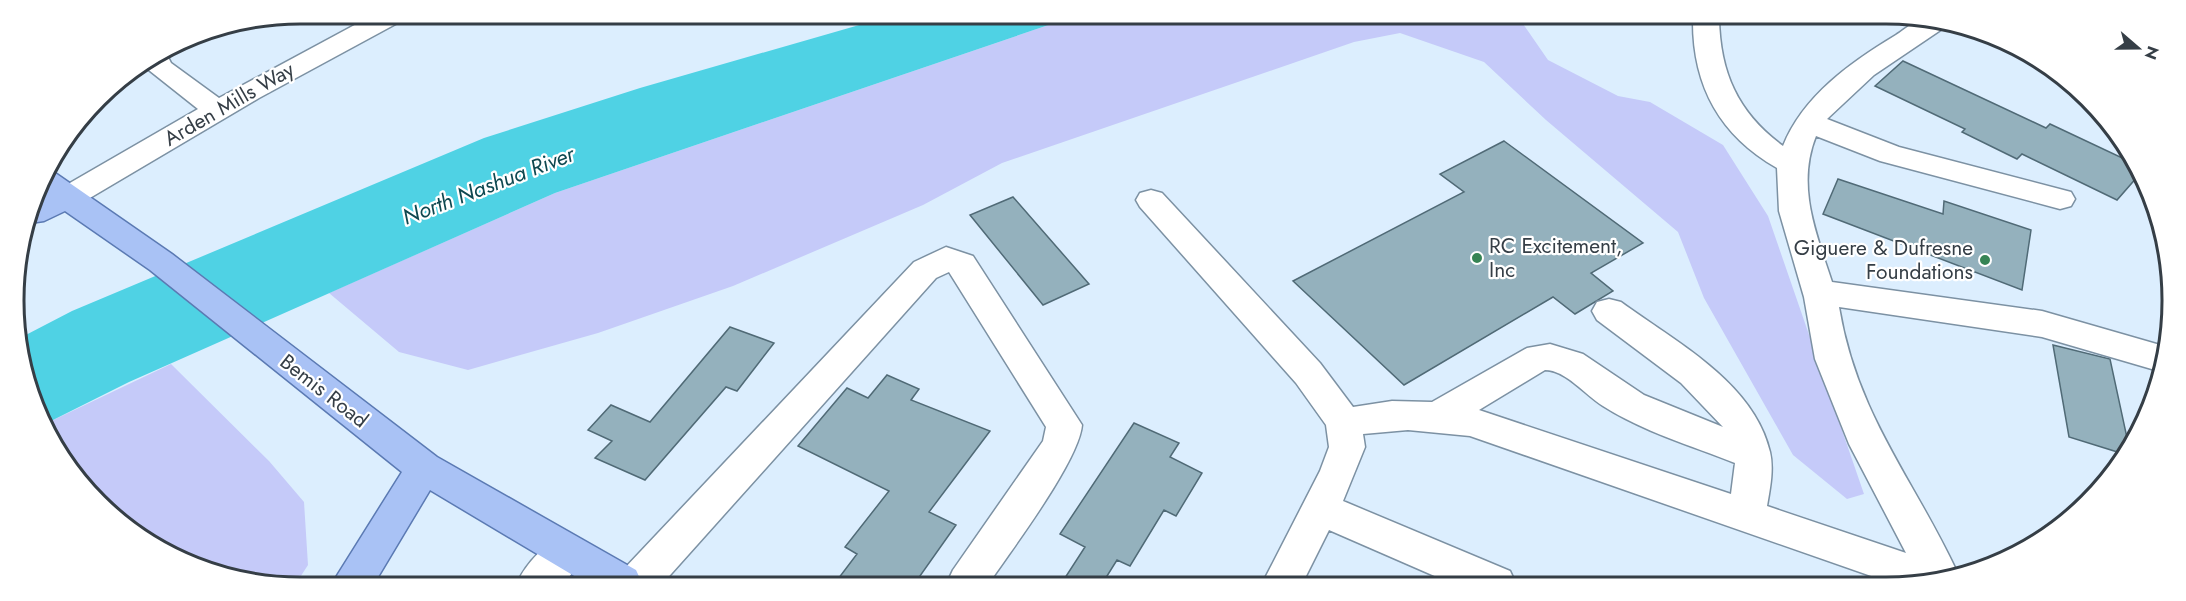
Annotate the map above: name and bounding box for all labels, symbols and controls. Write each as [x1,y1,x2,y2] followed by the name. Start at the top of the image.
[2108,18,2168,78] north arrow
[2139,43,2165,63] text: N
[158,54,300,153] street label: Arden Mills Way
[397,137,580,233] water label: North Nashua River
[1489,231,1623,285] place label: RC Excitement, Inc
[1794,233,1973,287] place label: Giguere & Dufresne Foundations
[1470,251,1484,265] marker: RC Excitement, Inc
[1978,253,1992,267] marker: Giguere & Dufresne Foundations
[274,347,374,435] street label: Bemis Road

